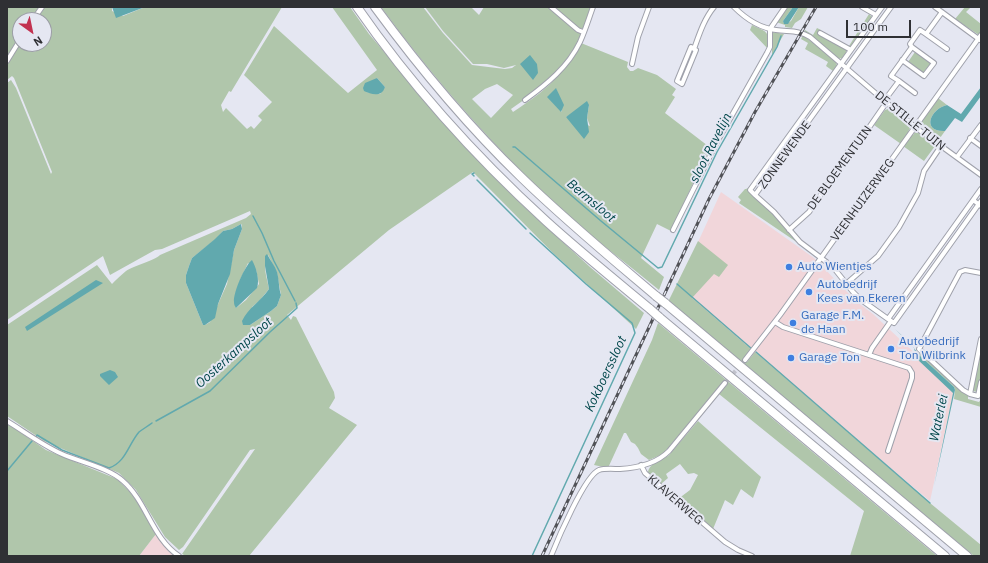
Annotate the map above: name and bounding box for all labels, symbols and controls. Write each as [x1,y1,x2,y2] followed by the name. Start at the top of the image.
[12,12,52,52] north arrow
[848,12,913,38] scale bar
[853,19,888,34] text: 100 m
[31,33,45,49] text: N
[872,88,948,154] street label: DE STILLE TUIN
[687,110,735,186] water label: sloot Ravelijn
[756,118,814,192] street label: ZONNEWENDE
[805,123,875,213] street label: DE BLOEMENTUIN
[828,156,898,244] street label: VEENHUIZERWEG
[564,176,618,226] water label: Bermsloot
[797,260,872,274] place label: Auto Wientjes
[784,262,794,272] marker: Auto Wientjes
[817,278,905,306] place label: Autobedrijf Kees van Ekeren
[804,287,814,297] marker: Autobedrijf Kees van Ekeren
[801,309,864,337] place label: Garage F.M. de Haan
[192,314,276,392] water label: Oosterkampsloot
[788,318,798,328] marker: Garage F.M. de Haan
[582,334,630,414] water label: Kokboerssloot
[899,335,966,363] place label: Autobedrijf Ton Wilbrink
[886,344,896,354] marker: Autobedrijf Ton Wilbrink
[799,351,860,365] place label: Garage Ton
[786,353,796,363] marker: Garage Ton
[926,393,952,443] water label: Waterlei
[644,472,706,528] street label: KLAVERWEG

